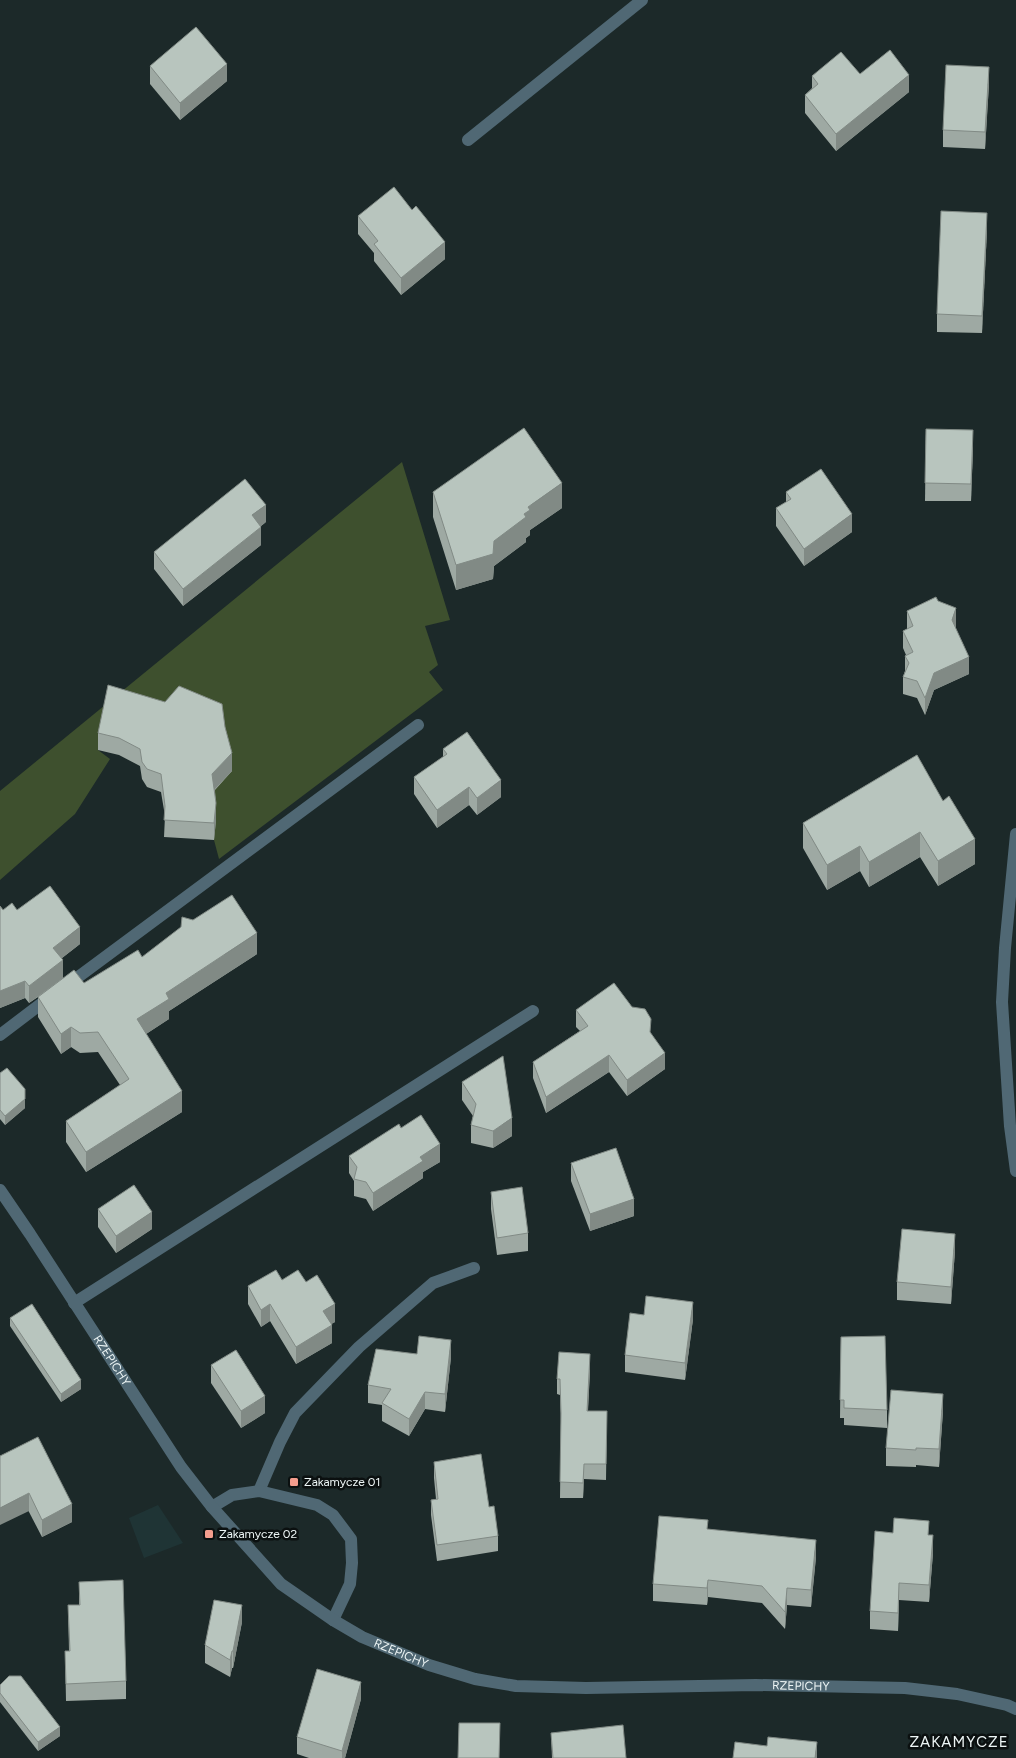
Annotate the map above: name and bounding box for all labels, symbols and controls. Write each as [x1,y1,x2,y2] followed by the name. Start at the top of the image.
[90,1333,134,1389] street label: RZEPICHY
[304,1475,380,1489] place label: Zakamycze 01
[288,1476,300,1488] marker: Zakamycze 01
[219,1527,297,1541] place label: Zakamycze 02
[203,1528,215,1540] marker: Zakamycze 02
[372,1636,431,1671] street label: RZEPICHY
[772,1678,830,1693] street label: RZEPICHY
[909,1733,1009,1751] district label: ZAKAMYCZE

